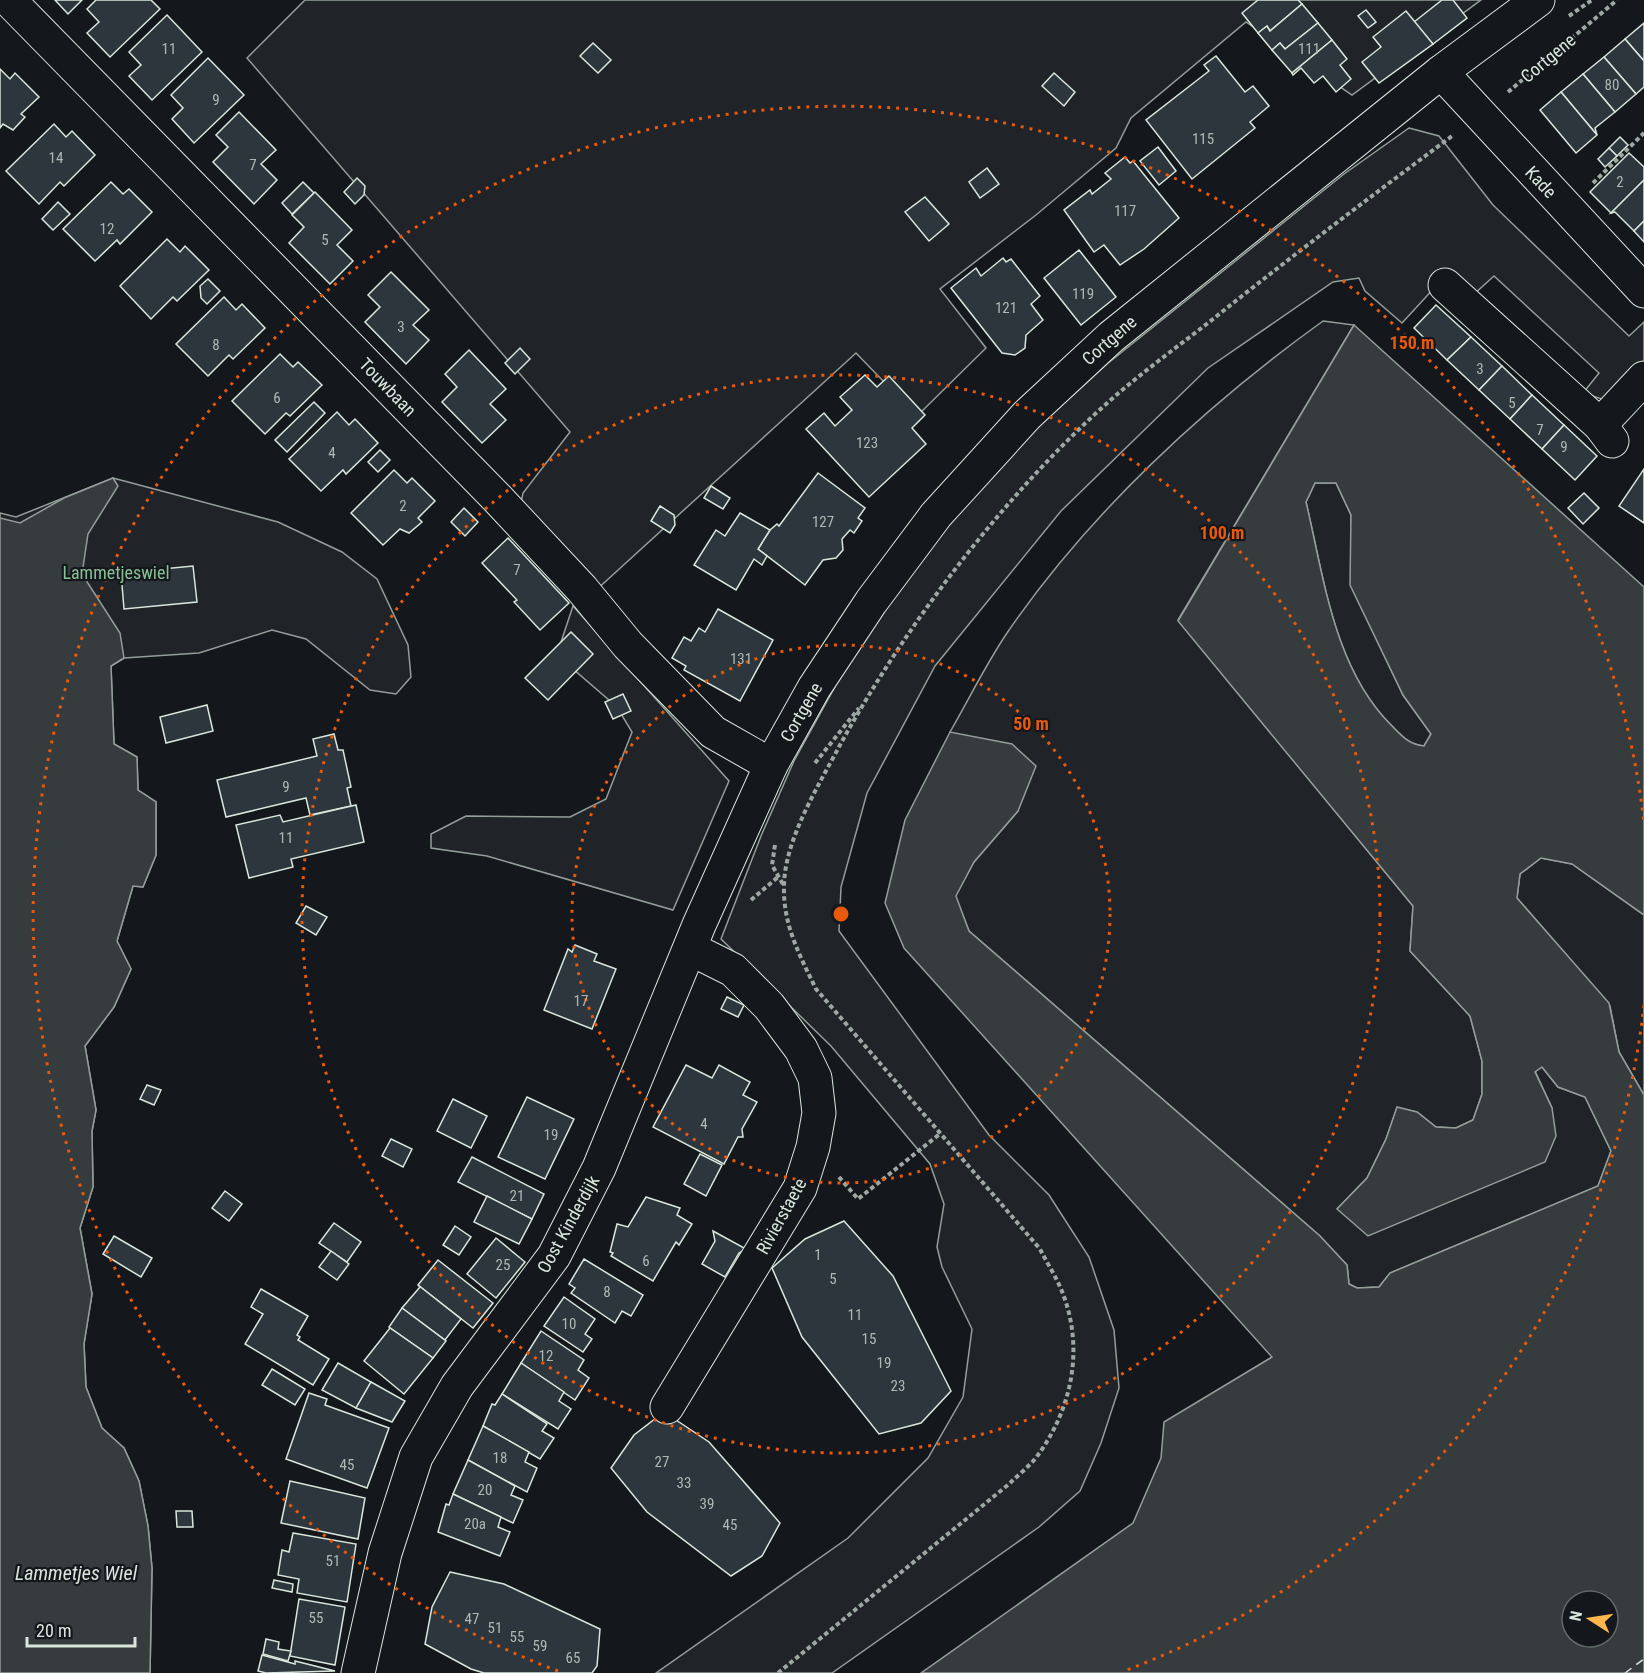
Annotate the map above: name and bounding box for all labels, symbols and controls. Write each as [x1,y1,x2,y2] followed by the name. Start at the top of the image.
[1516,29,1580,87] street label: Cortgene
[162,40,176,58] house number: 11
[1298,40,1320,58] house number: 111
[1605,76,1619,94] house number: 80
[212,91,220,109] house number: 9
[1192,130,1214,148] house number: 115
[49,149,63,167] house number: 14
[249,156,257,174] house number: 7
[1521,162,1561,202] street label: Kade
[1616,173,1624,191] house number: 2
[1114,202,1136,220] house number: 117
[100,220,114,238] house number: 12
[321,231,329,249] house number: 5
[1072,285,1094,303] house number: 119
[995,299,1017,317] house number: 121
[1078,311,1140,369] street label: Cortgene
[397,318,405,336] house number: 3
[1390,332,1434,353] text: 150 m
[212,336,220,354] house number: 8
[355,354,421,420] street label: Touwbaan
[1476,360,1484,378] house number: 3
[273,389,281,407] house number: 6
[1508,394,1516,412] house number: 5
[1536,421,1544,439] house number: 7
[856,434,878,452] house number: 123
[1560,438,1568,456] house number: 9
[328,444,336,462] house number: 4
[399,497,407,515] house number: 2
[812,513,834,531] house number: 127
[1200,522,1244,543] text: 100 m
[513,561,521,579] house number: 7
[62,562,170,583] park label: Lammetjeswiel
[730,650,752,668] house number: 131
[776,679,826,745] street label: Cortgene
[1013,713,1049,734] text: 50 m
[282,778,290,796] house number: 9
[279,829,293,847] house number: 11
[831,904,851,924] centre of rings
[574,992,588,1010] house number: 17
[700,1115,708,1133] house number: 4
[544,1126,558,1144] house number: 19
[533,1172,603,1276] street label: Oost Kinderdijk
[752,1174,810,1258] street label: Rivierstaete
[510,1187,524,1205] house number: 21
[814,1246,822,1264] house number: 1
[642,1252,650,1270] house number: 6
[496,1256,510,1274] house number: 25
[829,1270,837,1288] house number: 5
[603,1283,611,1301] house number: 8
[848,1306,862,1324] house number: 11
[562,1315,576,1333] house number: 10
[862,1330,876,1348] house number: 15
[539,1347,553,1365] house number: 12
[877,1354,891,1372] house number: 19
[891,1377,905,1395] house number: 23
[493,1449,507,1467] house number: 18
[655,1453,669,1471] house number: 27
[340,1456,354,1474] house number: 45
[677,1474,691,1492] house number: 33
[478,1481,492,1499] house number: 20
[700,1495,714,1513] house number: 39
[464,1515,486,1533] house number: 20a
[723,1516,737,1534] house number: 45
[326,1552,340,1570] house number: 51
[15,1561,138,1585] water label: Lammetjes Wiel
[1560,1589,1620,1649] north arrow
[309,1609,323,1627] house number: 55
[1566,1609,1586,1623] text: N
[27,1610,135,1648] scale bar
[465,1610,479,1628] house number: 47
[488,1619,502,1637] house number: 51
[36,1620,71,1641] text: 20 m
[510,1628,524,1646] house number: 55
[533,1637,547,1655] house number: 59
[566,1649,580,1667] house number: 65

